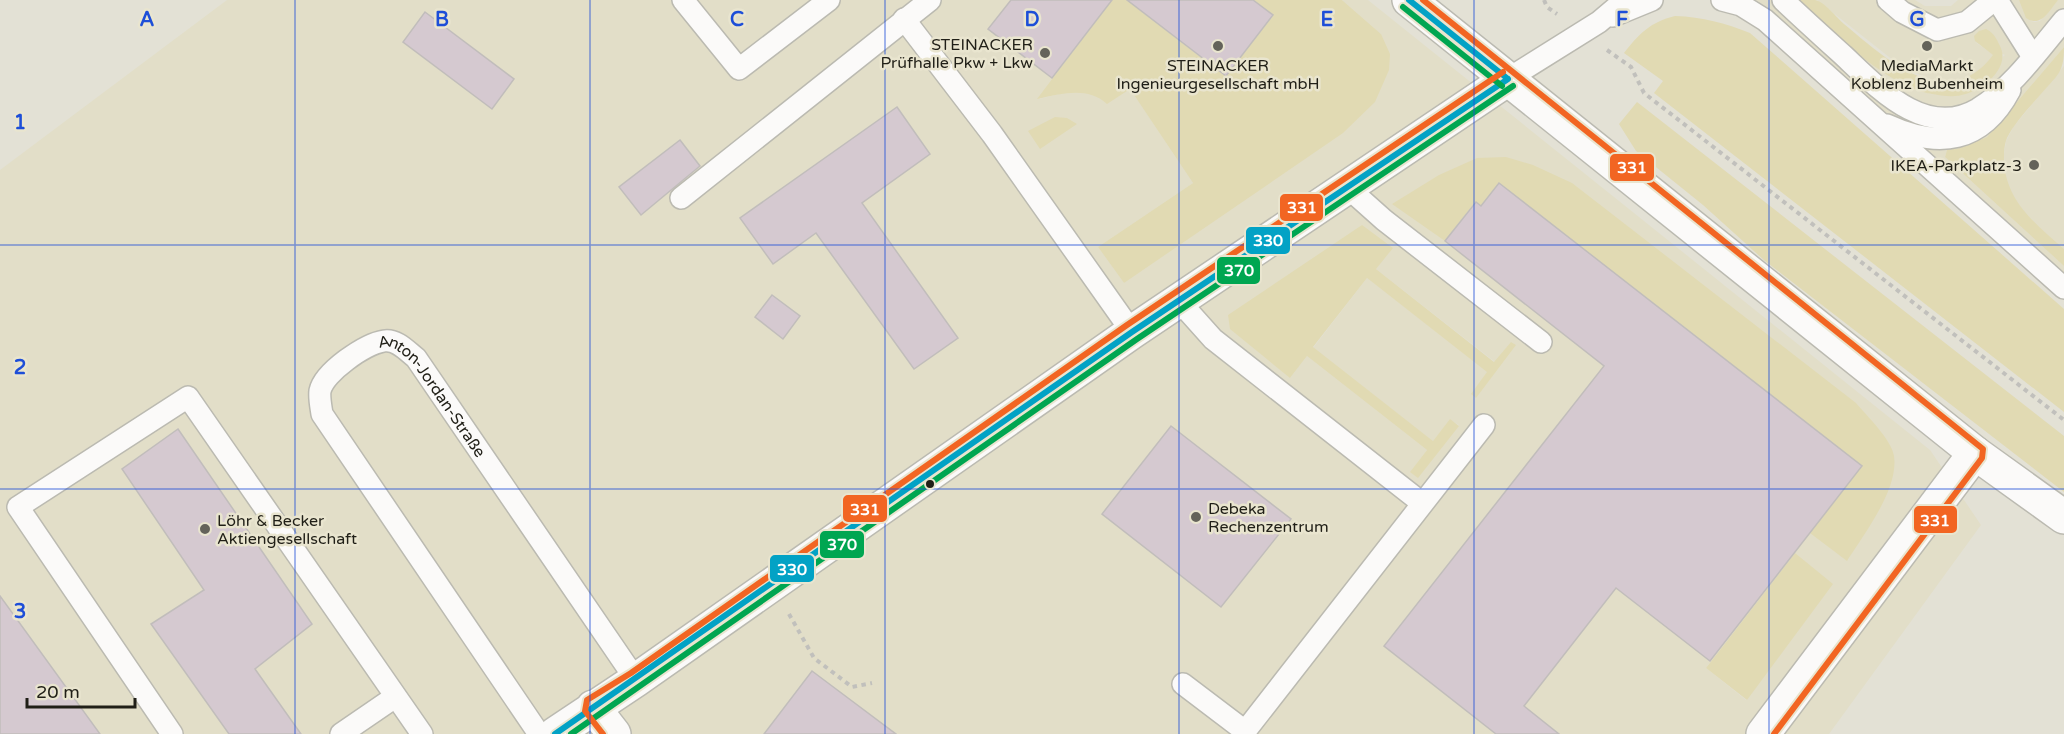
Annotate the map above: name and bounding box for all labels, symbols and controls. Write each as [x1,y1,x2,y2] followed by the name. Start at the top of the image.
[140,8,155,32] text: A
[435,8,449,32] text: B
[730,8,744,32] text: C
[1024,8,1040,32] text: D
[1321,8,1334,32] text: E
[1616,8,1628,32] text: F
[1909,8,1925,32] text: G
[881,35,1033,73] place label: STEINACKER Prüfhalle Pkw + Lkw
[1211,39,1225,53] marker: STEINACKER Ingenieurgesellschaft mbH
[1920,39,1934,53] marker: MediaMarkt Koblenz Bubenheim
[1038,46,1052,60] marker: STEINACKER Prüfhalle Pkw + Lkw
[1116,56,1320,94] place label: STEINACKER Ingenieurgesellschaft mbH
[1851,56,2003,94] place label: MediaMarkt Koblenz Bubenheim
[14,111,26,135] text: 1
[1609,153,1655,182] line badge: 331
[1891,156,2022,176] place label: IKEA-Parkplatz-3
[1617,158,1647,178] text: 331
[2027,158,2041,172] marker: IKEA-Parkplatz-3
[1279,193,1324,222] line badge: 331
[1287,198,1317,218] text: 331
[1245,226,1291,255] line badge: 330
[1253,231,1283,251] text: 330
[1216,256,1261,285] line badge: 370
[1224,261,1254,281] text: 370
[376,331,490,461] street label: Anton-Jordan-Straße
[14,356,26,380] text: 2
[924,478,936,490] unlabelled marker
[842,494,888,523] line badge: 331
[1208,499,1329,537] place label: Debeka Rechenzentrum
[850,500,880,520] text: 331
[1913,505,1958,534] line badge: 331
[1189,510,1203,524] marker: Debeka Rechenzentrum
[217,511,357,549] place label: Löhr & Becker Aktiengesellschaft
[1920,511,1950,531] text: 331
[198,522,212,536] marker: Löhr & Becker Aktiengesellschaft
[819,530,865,559] line badge: 370
[827,535,857,555] text: 370
[769,554,815,583] line badge: 330
[777,560,807,580] text: 330
[14,600,26,624] text: 3
[27,671,135,709] scale bar
[36,681,80,703] text: 20 m

